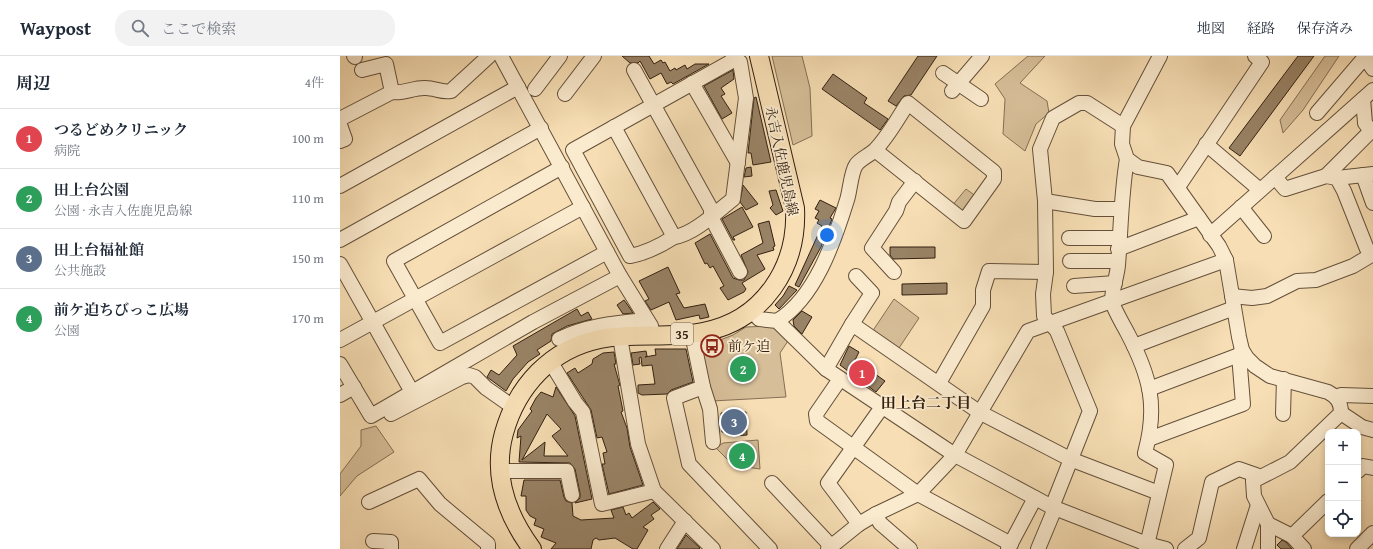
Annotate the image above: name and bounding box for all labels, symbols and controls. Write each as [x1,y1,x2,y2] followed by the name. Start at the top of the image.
[115,10,395,46] search box
[20,14,91,42] text: Waypost
[129,17,151,39] icon: search
[161,18,236,39] text: ここで検索
[1197,18,1225,38] text: 地図
[1247,18,1275,38] text: 経路
[1297,18,1353,38] text: 保存済み
[16,70,50,95] text: 周辺
[305,73,324,92] text: 4件
[761,104,803,218] street label: 永吉入佐鹿児島線
[54,119,188,140] text: つるどめクリニック
[26,129,32,148] text: 1
[292,129,324,148] text: 100 m
[54,141,80,160] text: 病院
[54,179,129,200] text: 田上台公園
[26,189,32,208] text: 2
[292,189,324,208] text: 110 m
[54,201,192,220] text: 公園 · 永吉入佐鹿児島線
[817,225,837,245] your location
[54,239,144,260] text: 田上台福祉館
[26,249,32,268] text: 3
[292,249,324,268] text: 150 m
[54,261,106,280] text: 公共施設
[54,299,189,320] text: 前ケ迫ちびっこ広場
[26,309,32,328] text: 4
[292,309,324,328] text: 170 m
[54,321,80,340] text: 公園
[671,323,693,345] road number: 35
[699,333,725,359] bus stop icon: 前ケ迫
[728,336,770,356] place label: 前ケ迫
[730,354,756,384] pin: 2
[849,358,875,388] pin: 1
[881,392,971,413] district label: 田上台二丁目
[721,407,747,437] pin: 3
[1325,429,1361,537] map controls
[1325,429,1361,465] button: +
[729,441,755,471] pin: 4
[1325,465,1361,501] button: −
[1325,501,1361,537] button: locate

